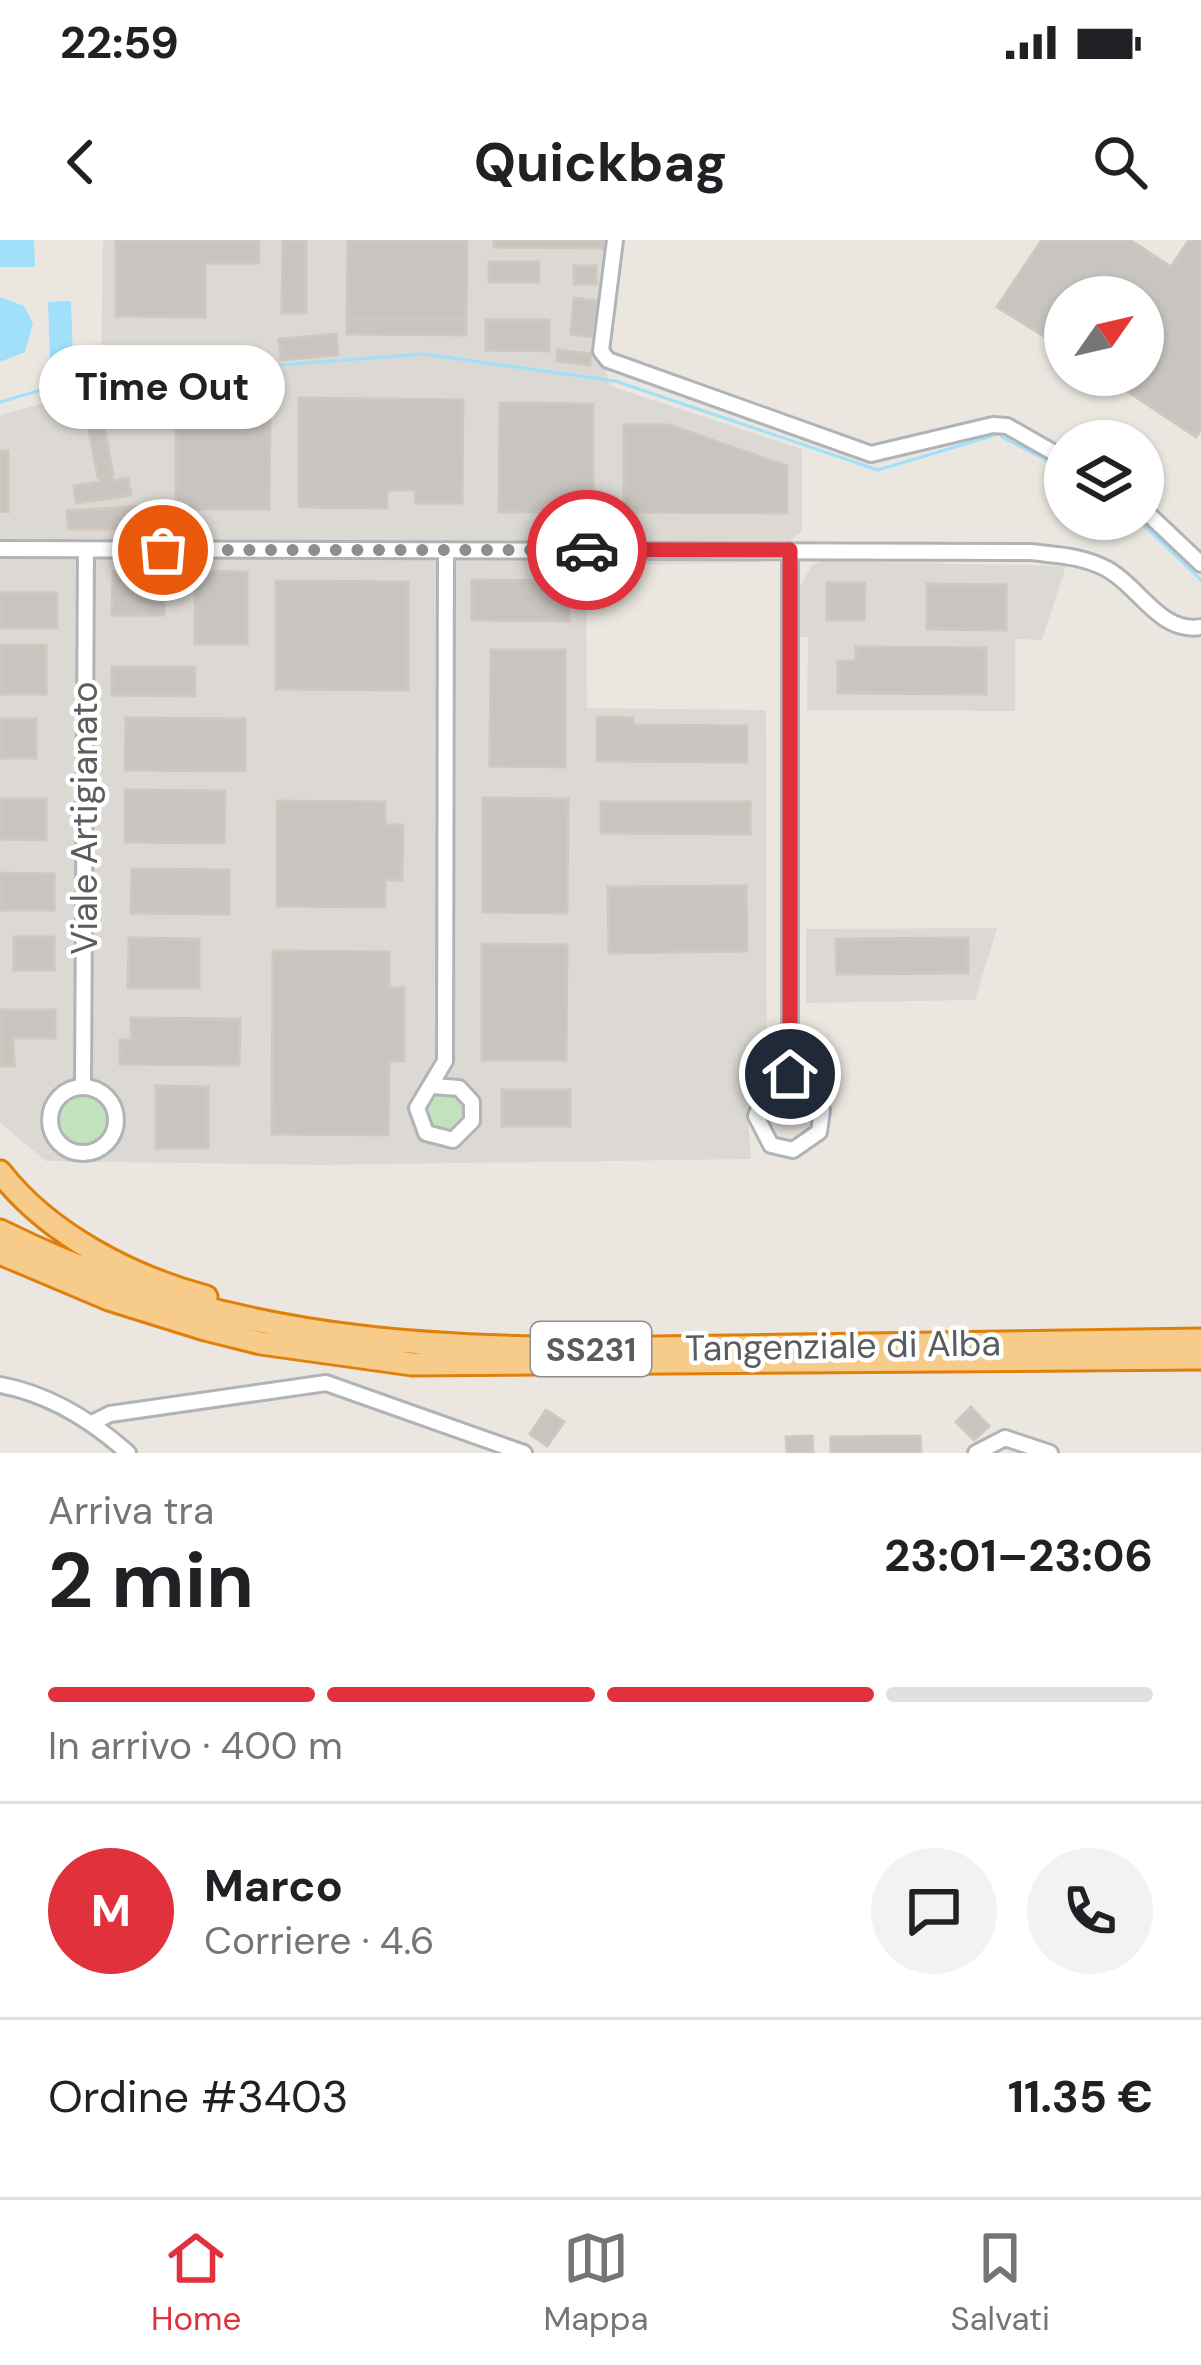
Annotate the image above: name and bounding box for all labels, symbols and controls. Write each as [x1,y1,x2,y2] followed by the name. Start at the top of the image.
[60,13,179,72] text: 22:59
[474,127,727,198] text: Quickbag
[48,129,114,195] icon: back
[1087,129,1153,195] icon: search
[1044,276,1164,396] north arrow
[1044,276,1164,540] map controls
[40,346,286,430] callout: Time Out
[75,361,249,412] text: Time Out
[1044,420,1164,540] button: layers
[527,490,647,610] courier
[112,499,214,601] pin
[130,517,196,583] icon: bag
[554,517,620,583] icon: car
[61,681,108,955] street label: Viale Artigianato
[739,1023,841,1125] pin
[757,1041,823,1107] icon: home
[685,1319,1001,1372] street label: Tangenziale di Alba
[531,1322,651,1376] road number: SS231
[48,1485,214,1536] text: Arriva tra
[884,1526,1153,1585] text: 23:01–23:06
[48,1530,254,1631] text: 2 min
[48,1720,343,1771] text: In arrivo · 400 m
[871,1848,997,1974] button: chat
[1027,1848,1153,1974] button: phone
[204,1856,343,1915] text: Marco
[91,1881,131,1940] text: M
[204,1915,435,1966] text: Corriere · 4.6
[48,2067,348,2126] text: Ordine #3403
[1008,2067,1153,2126] text: 11.35 €
[151,2225,241,2340] tab: Home
[543,2225,648,2340] tab: Mappa
[951,2225,1050,2340] tab: Salvati

